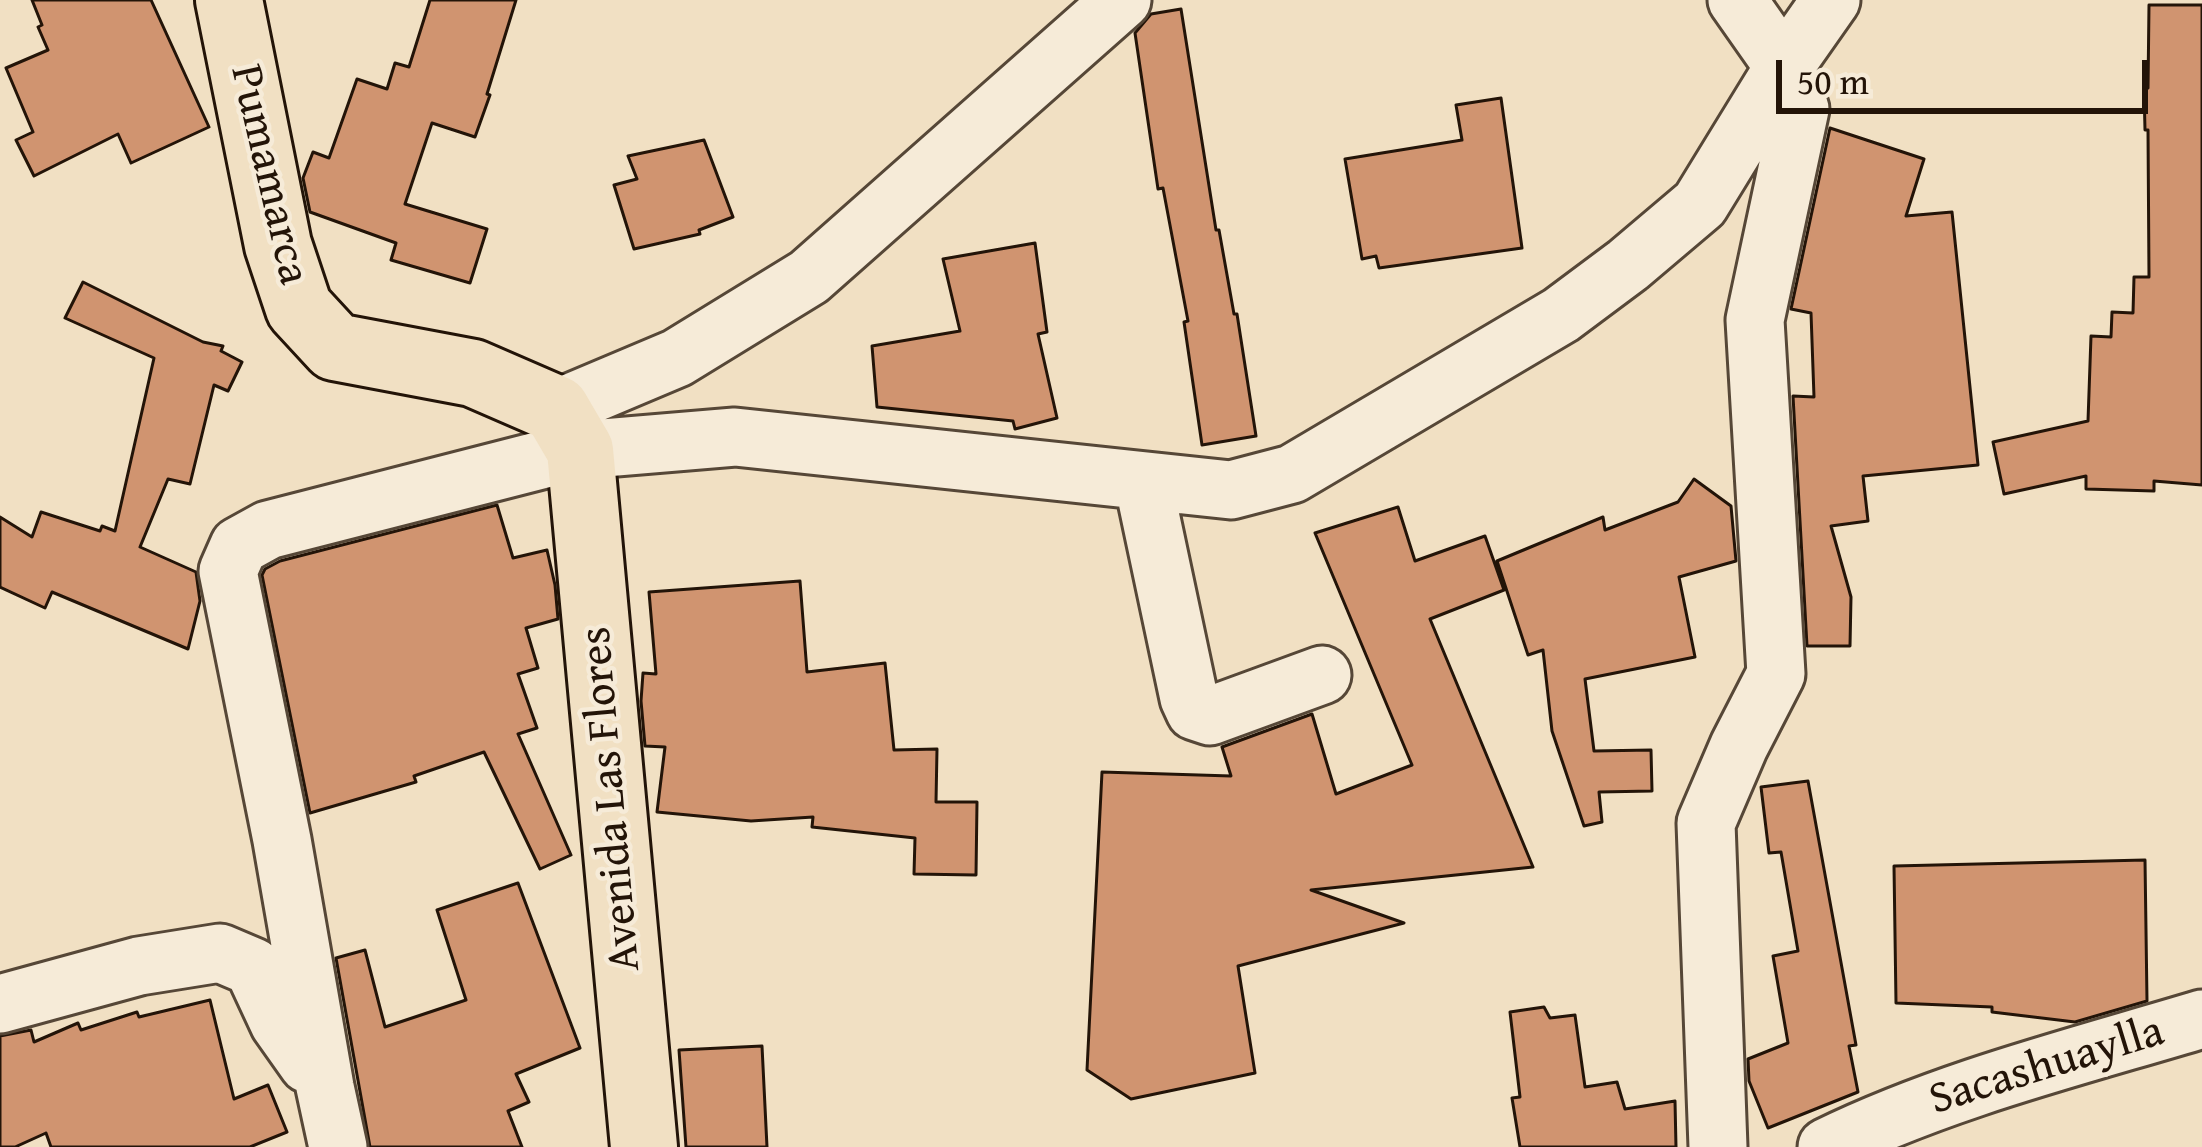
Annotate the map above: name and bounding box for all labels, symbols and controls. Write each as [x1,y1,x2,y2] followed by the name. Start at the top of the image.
[1782,36,2154,110] scale bar
[1797,54,1869,107] text: 50 m
[217,60,319,290] street label: Pumamarca
[570,624,654,974] street label: Avenida Las Flores
[1923,1006,2171,1128] street label: Sacashuaylla

